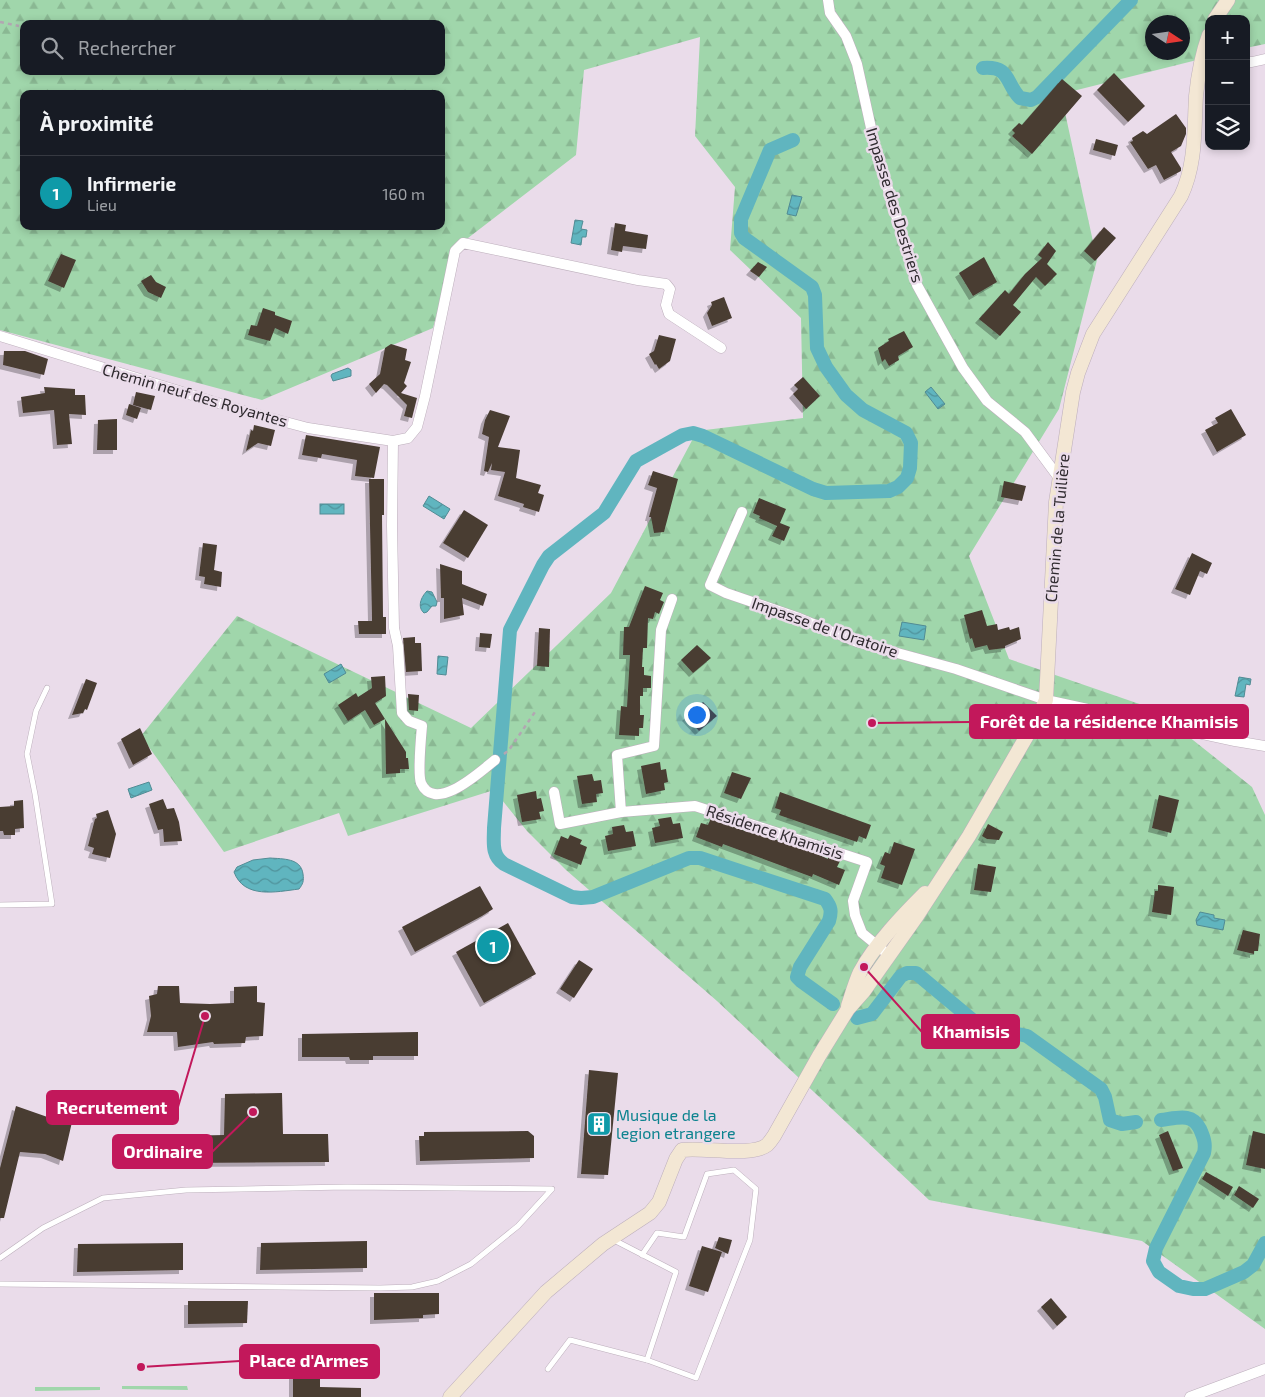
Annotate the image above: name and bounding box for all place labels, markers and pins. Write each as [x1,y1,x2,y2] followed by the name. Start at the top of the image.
[970,705,1248,738] callout: Forêt de la résidence Khamisis
[477,927,509,965] pin: 1
[922,1015,1019,1048] callout: Khamisis
[47,1091,178,1124] callout: Recrutement
[616,1105,736,1142] place label: Musique de la legion etrangere
[586,1111,612,1137] building icon: Musique de la legion etrangere
[113,1135,212,1168] callout: Ordinaire
[240,1345,379,1378] callout: Place d'Armes

